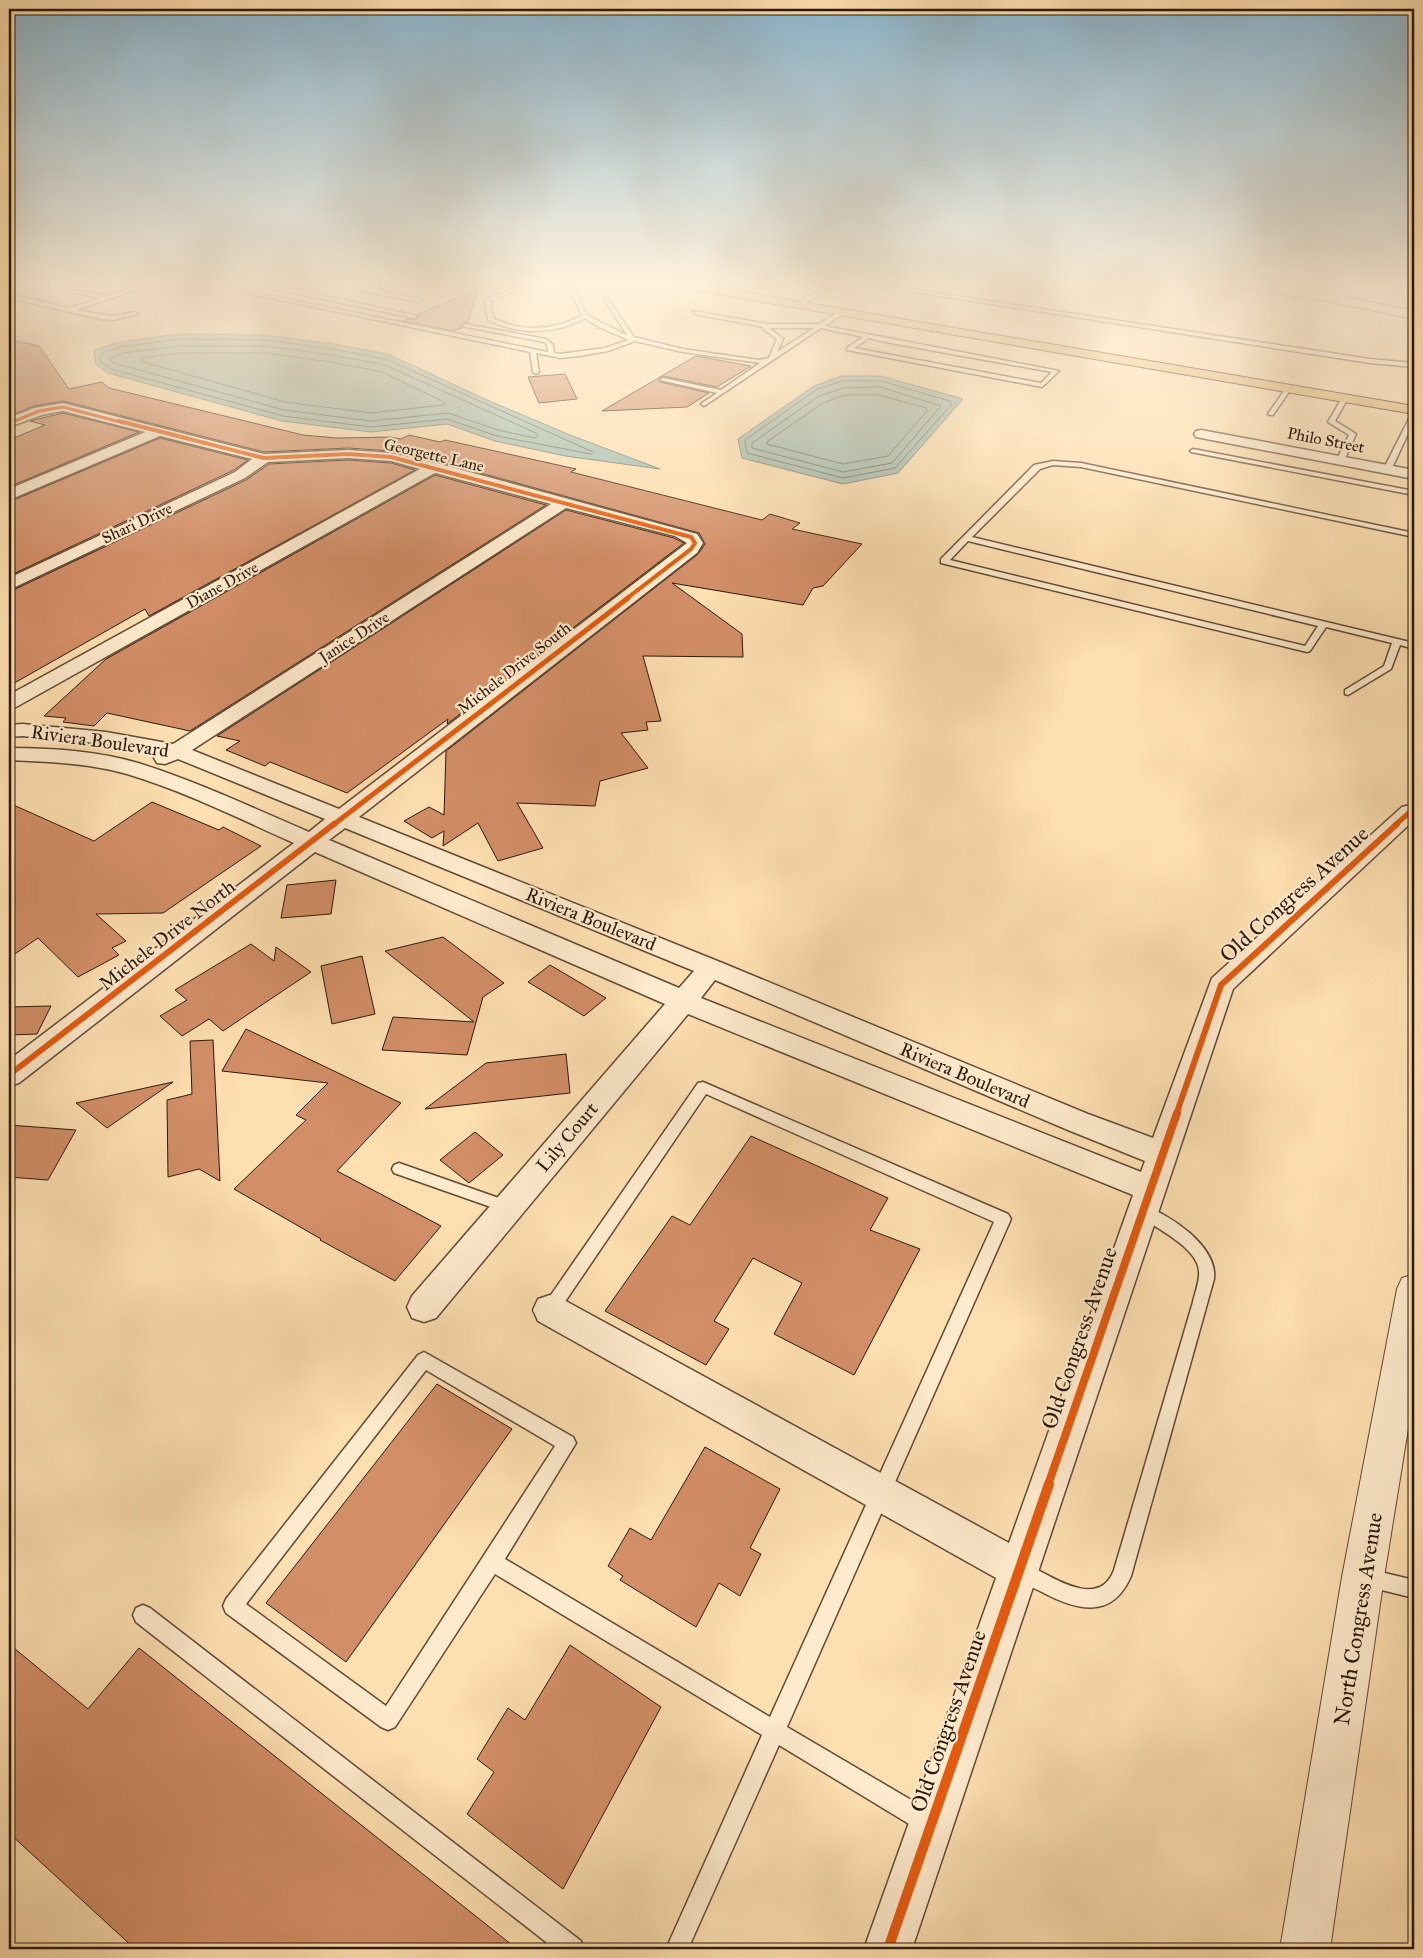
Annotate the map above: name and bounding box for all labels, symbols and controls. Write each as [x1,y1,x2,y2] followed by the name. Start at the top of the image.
[1286,423,1366,457] street label: Philo Street
[382,434,486,477] street label: Georgette Lane
[99,498,176,548] street label: Shari Drive
[183,557,262,613] street label: Diane Drive
[314,607,393,669] street label: Janice Drive
[454,618,574,718] street label: Michele Drive South
[30,720,171,762] street label: Riviera Boulevard
[1214,820,1374,968] street label: Old Congress Avenue
[94,875,240,995] street label: Michele Drive North
[522,882,660,956] street label: Riviera Boulevard
[897,1037,1034,1113] street label: Riviera Boulevard
[531,1097,603,1176] street label: Lily Court
[1035,1243,1123,1433] street label: Old Congress Avenue
[1328,1511,1388,1727] street label: North Congress Avenue
[904,1626,992,1816] street label: Old Congress Avenue

